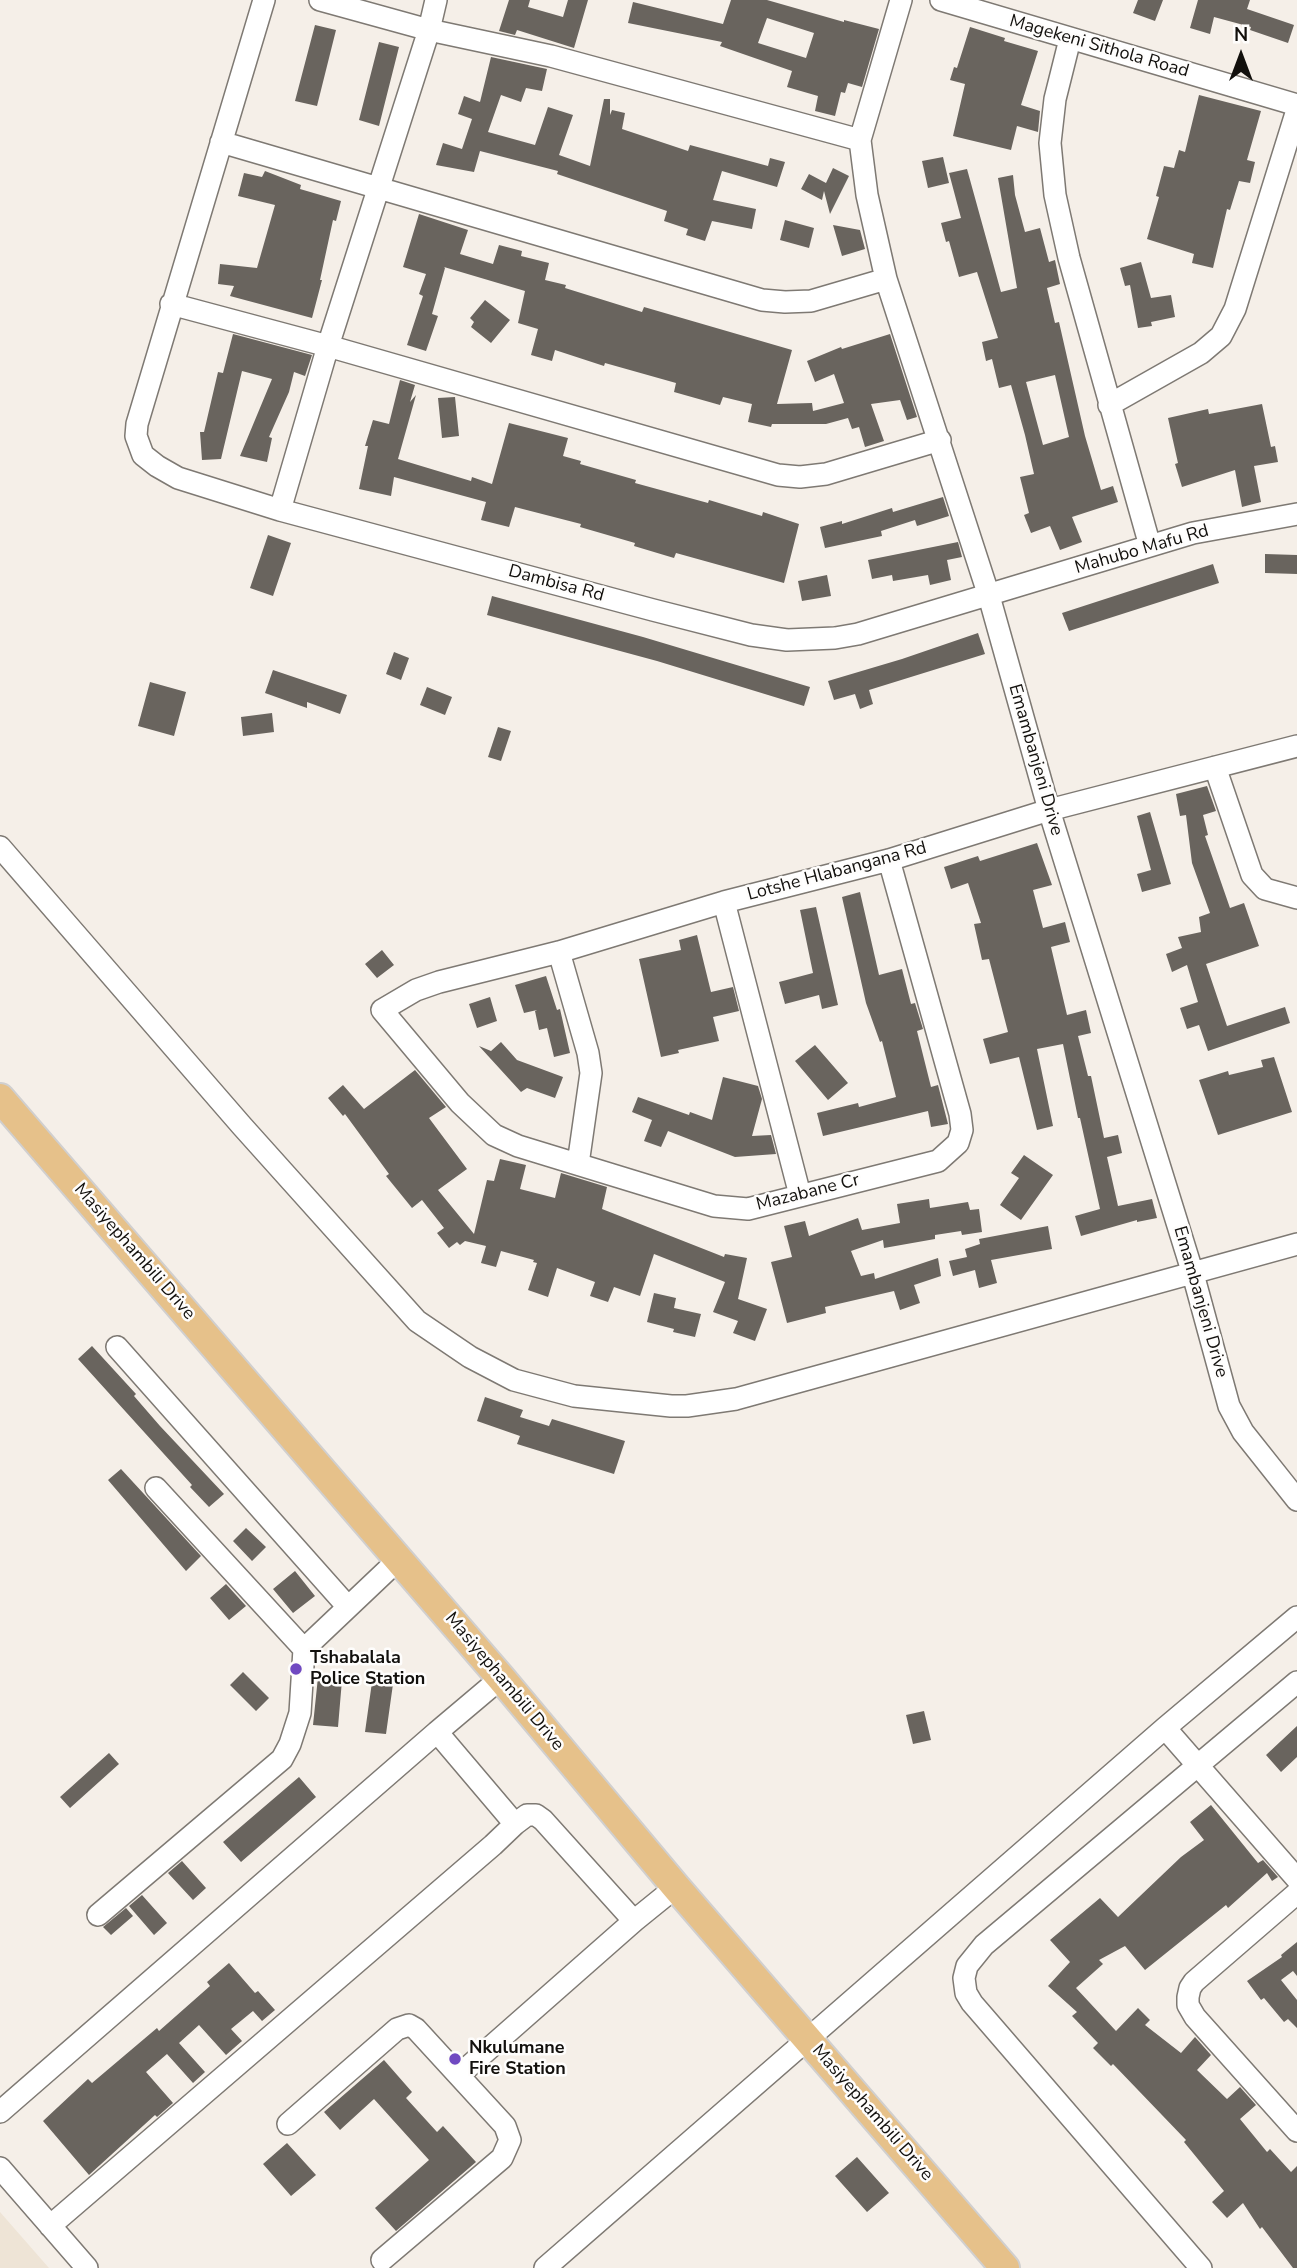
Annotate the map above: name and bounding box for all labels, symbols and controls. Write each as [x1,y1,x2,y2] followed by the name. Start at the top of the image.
[1007,11,1191,83] street label: Magekeni Sithola Road
[1206,21,1276,91] north arrow
[1234,22,1248,48] text: N
[1073,521,1211,579] street label: Mahubo Mafu Rd
[506,561,606,607] street label: Dambisa Rd
[1003,682,1067,838] street label: Emambanjeni Drive
[745,838,929,906] street label: Lotshe Hlabangana Rd
[754,1170,862,1216] street label: Mazabane Cr
[69,1179,199,1325] street label: Masiyephambili Drive
[1168,1224,1232,1380] street label: Emambanjeni Drive
[440,1609,568,1755] street label: Masiyephambili Drive
[310,1648,425,1690] place label: Tshabalala Police Station
[288,1661,304,1677] marker: Tshabalala Police Station
[469,2038,566,2080] place label: Nkulumane Fire Station
[807,2040,937,2186] street label: Masiyephambili Drive
[447,2051,463,2067] marker: Nkulumane Fire Station

